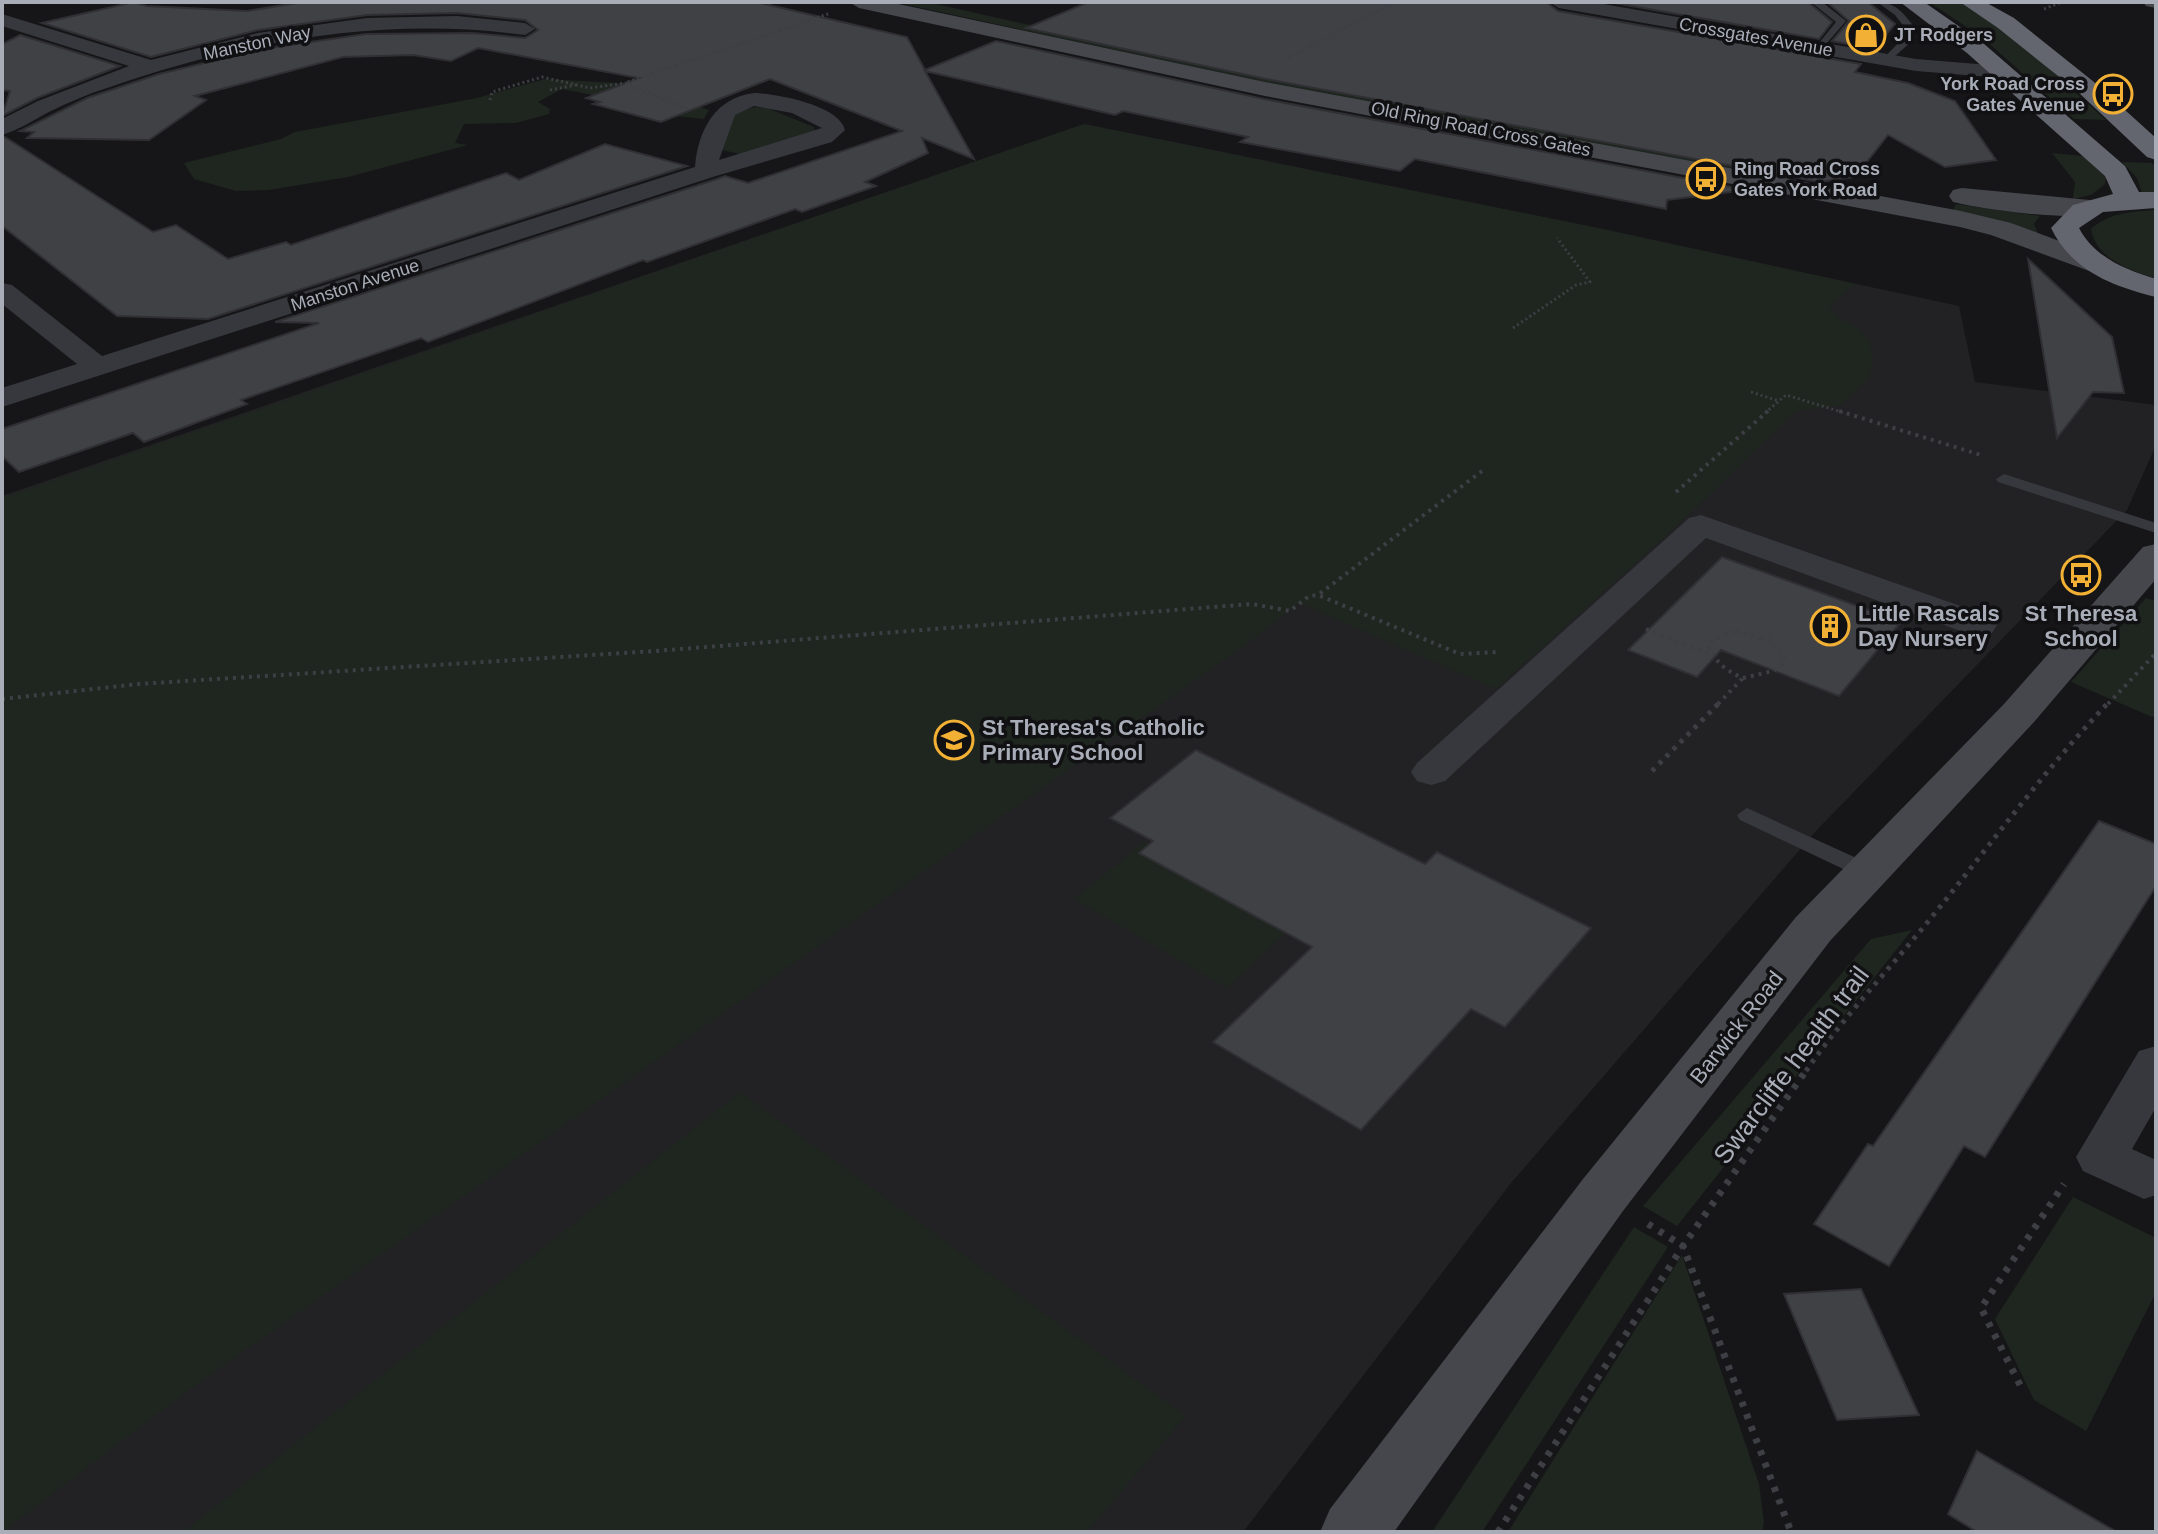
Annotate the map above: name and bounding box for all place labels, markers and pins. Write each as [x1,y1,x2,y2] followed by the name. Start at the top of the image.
[1845,14,1887,56] shop icon: JT Rodgers
[1894,25,1993,45] place label: JT Rodgers
[2092,73,2134,115] bus stop icon: York Road Cross Gates Avenue
[1940,74,2085,115] place label: York Road Cross Gates Avenue
[1685,158,1727,200] bus stop icon: Ring Road Cross Gates York Road
[1734,159,1880,200] place label: Ring Road Cross Gates York Road
[2060,554,2102,596] bus stop icon: St Theresa School
[1858,601,2000,651] place label: Little Rascals Day Nursery
[2025,601,2138,651] place label: St Theresa School
[1809,605,1851,647] building icon: Little Rascals Day Nursery
[982,715,1205,765] place label: St Theresa's Catholic Primary School
[933,719,975,761] school or university icon: St Theresa's Catholic Primary School

